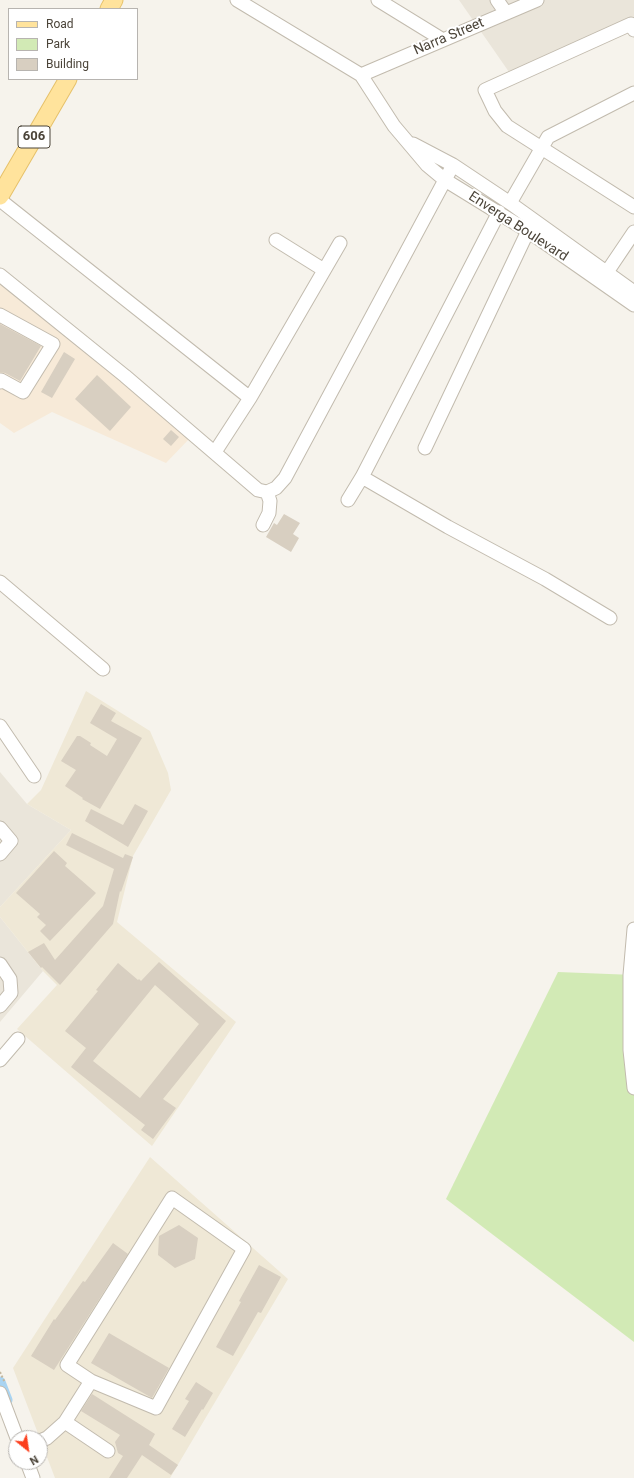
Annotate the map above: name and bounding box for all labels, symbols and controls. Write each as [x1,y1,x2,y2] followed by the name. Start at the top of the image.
[8,8,138,80] legend
[411,15,487,59] street label: Narra Street
[46,17,74,31] text: Road
[46,37,70,51] text: Park
[46,57,89,71] text: Building
[18,126,50,148] road number: 606
[465,189,571,265] street label: Enverga Boulevard
[8,1430,48,1470] north arrow
[27,1452,40,1468] text: N

